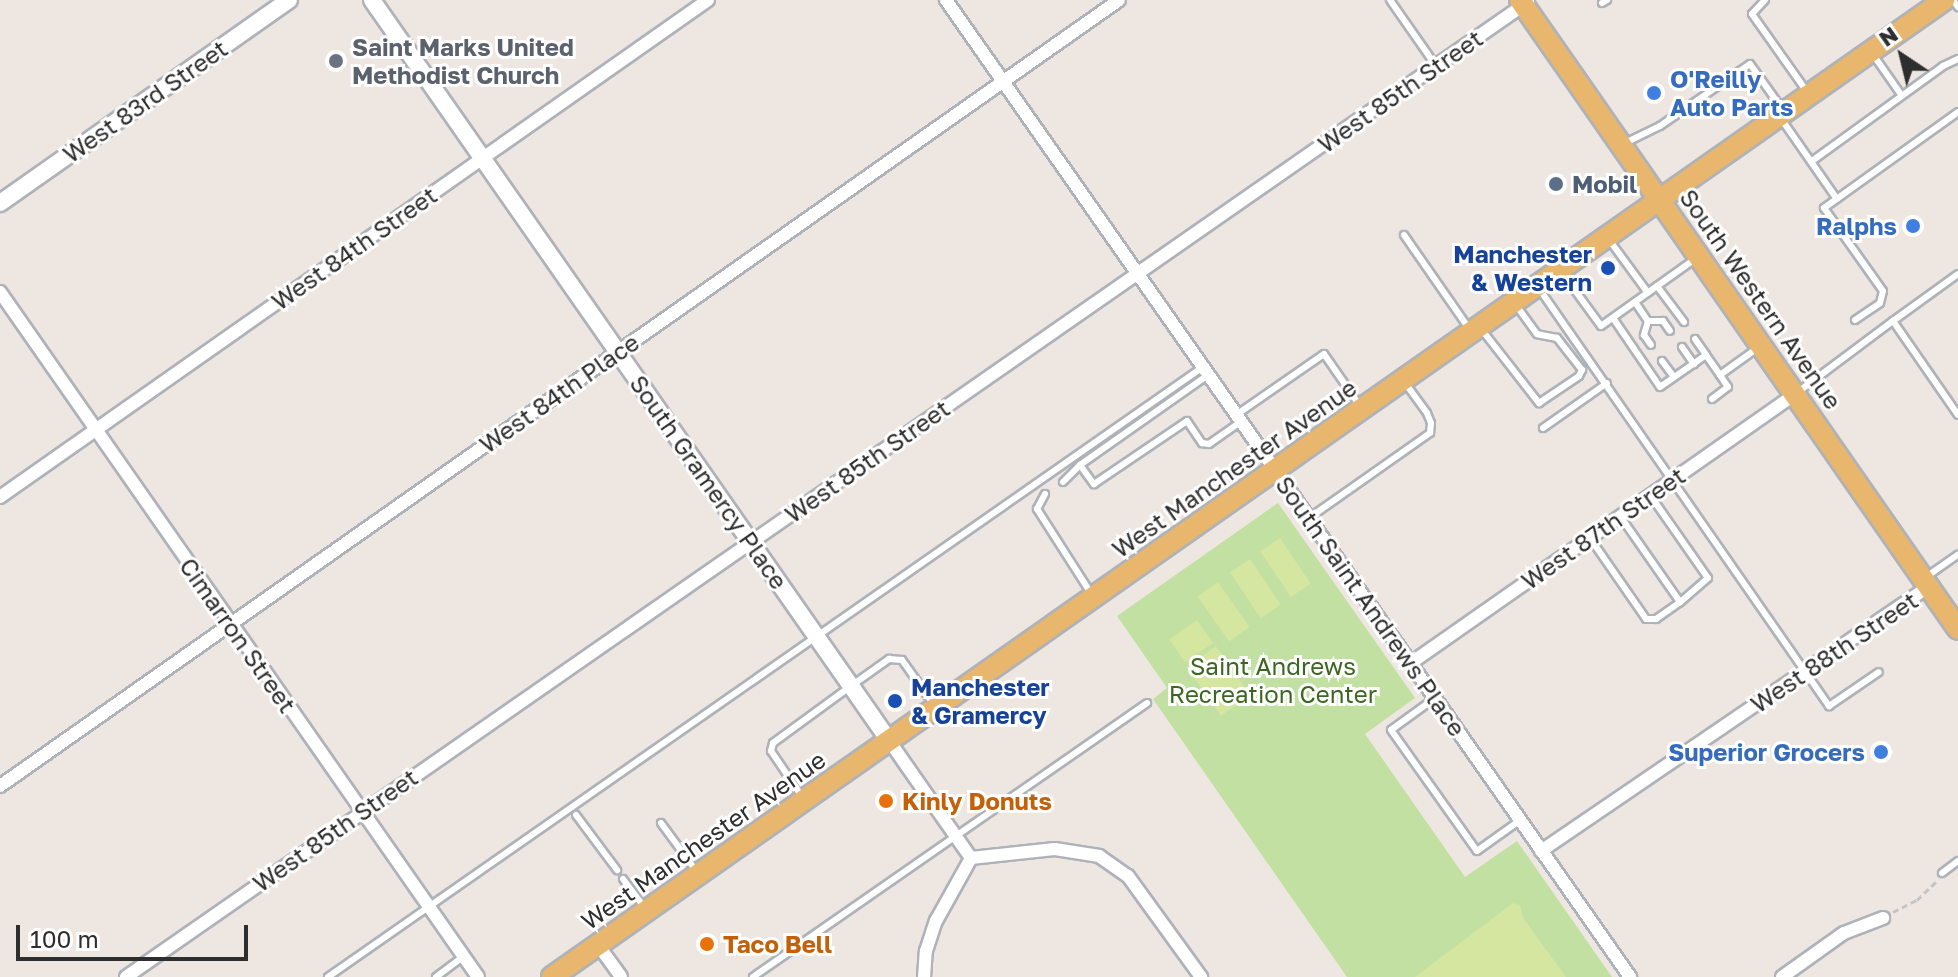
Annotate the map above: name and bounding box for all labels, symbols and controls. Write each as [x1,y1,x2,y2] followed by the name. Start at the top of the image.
[1862,16,1942,96] north arrow
[1873,20,1903,52] text: N
[1312,23,1488,159] street label: West 85th Street
[352,33,574,89] place label: Saint Marks United Methodist Church
[57,34,233,168] street label: West 83rd Street
[327,52,345,70] marker: Saint Marks United Methodist Church
[1670,65,1793,121] place label: O'Reilly Auto Parts
[1645,84,1663,102] marker: O'Reilly Auto Parts
[1572,170,1637,198] place label: Mobil
[1547,175,1565,193] marker: Mobil
[266,180,442,316] street label: West 84th Street
[1674,184,1848,414] street label: South Western Avenue
[1816,212,1897,240] place label: Ralphs
[1904,217,1922,235] marker: Ralphs
[1453,240,1592,296] place label: Manchester & Western
[1599,259,1617,277] marker: Manchester & Western
[474,327,644,459] street label: West 84th Place
[624,369,794,595] street label: South Gramercy Place
[1106,373,1362,563] street label: West Manchester Avenue
[779,393,955,529] street label: West 85th Street
[1516,461,1690,595] street label: West 87th Street
[1270,471,1472,741] street label: South Saint Andrews Place
[174,552,302,718] street label: Cimarron Street
[1745,586,1923,718] street label: West 88th Street
[1169,652,1377,708] park label: Saint Andrews Recreation Center
[911,673,1050,729] place label: Manchester & Gramercy
[886,692,904,710] marker: Manchester & Gramercy
[1668,738,1865,766] place label: Superior Grocers
[1872,743,1890,761] marker: Superior Grocers
[575,745,831,935] street label: West Manchester Avenue
[247,762,423,898] street label: West 85th Street
[902,787,1052,815] place label: Kinly Donuts
[877,792,895,810] marker: Kinly Donuts
[20,909,252,959] scale bar
[30,924,99,953] text: 100 m
[723,930,832,958] place label: Taco Bell
[698,935,716,953] marker: Taco Bell

